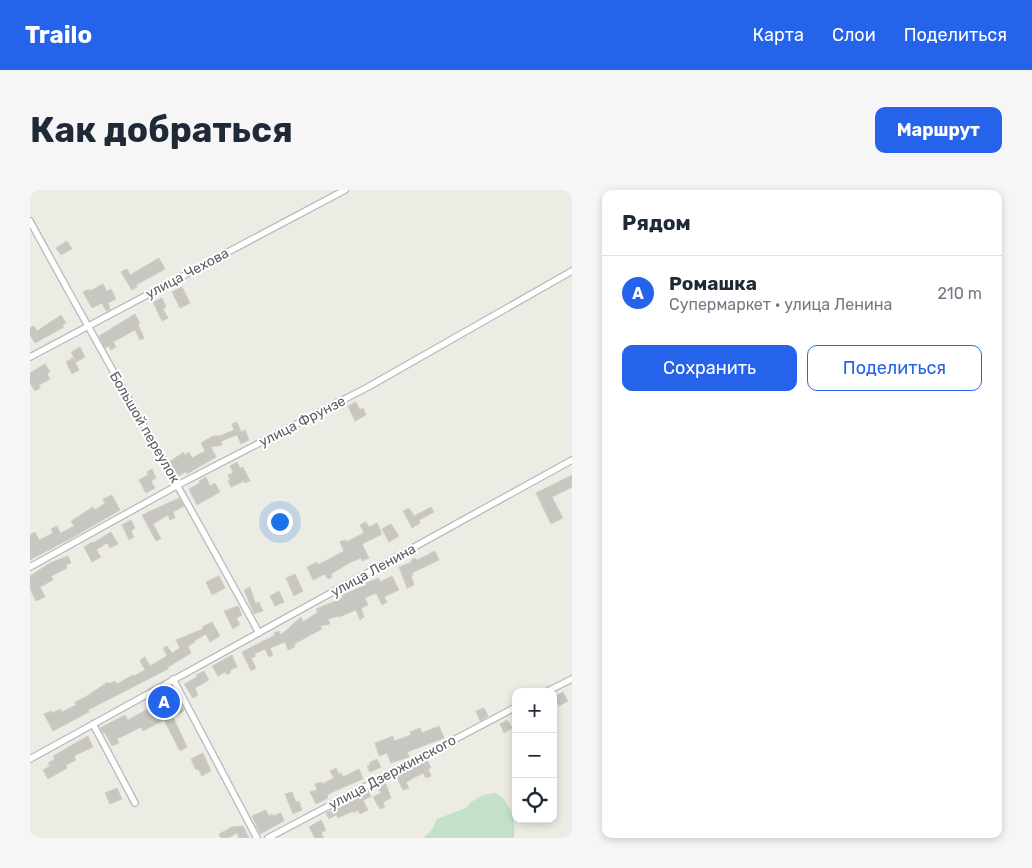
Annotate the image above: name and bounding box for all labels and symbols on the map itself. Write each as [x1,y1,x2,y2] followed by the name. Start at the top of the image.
[143,244,232,303] street label: улица Чехова
[106,368,184,486] street label: Большой переулок
[256,392,349,451] street label: улица Фрунзе
[267,509,293,535] your location
[328,540,419,601] street label: улица Ленина
[148,683,180,721] pin: A
[326,732,459,813] street label: улица Дзержинского

